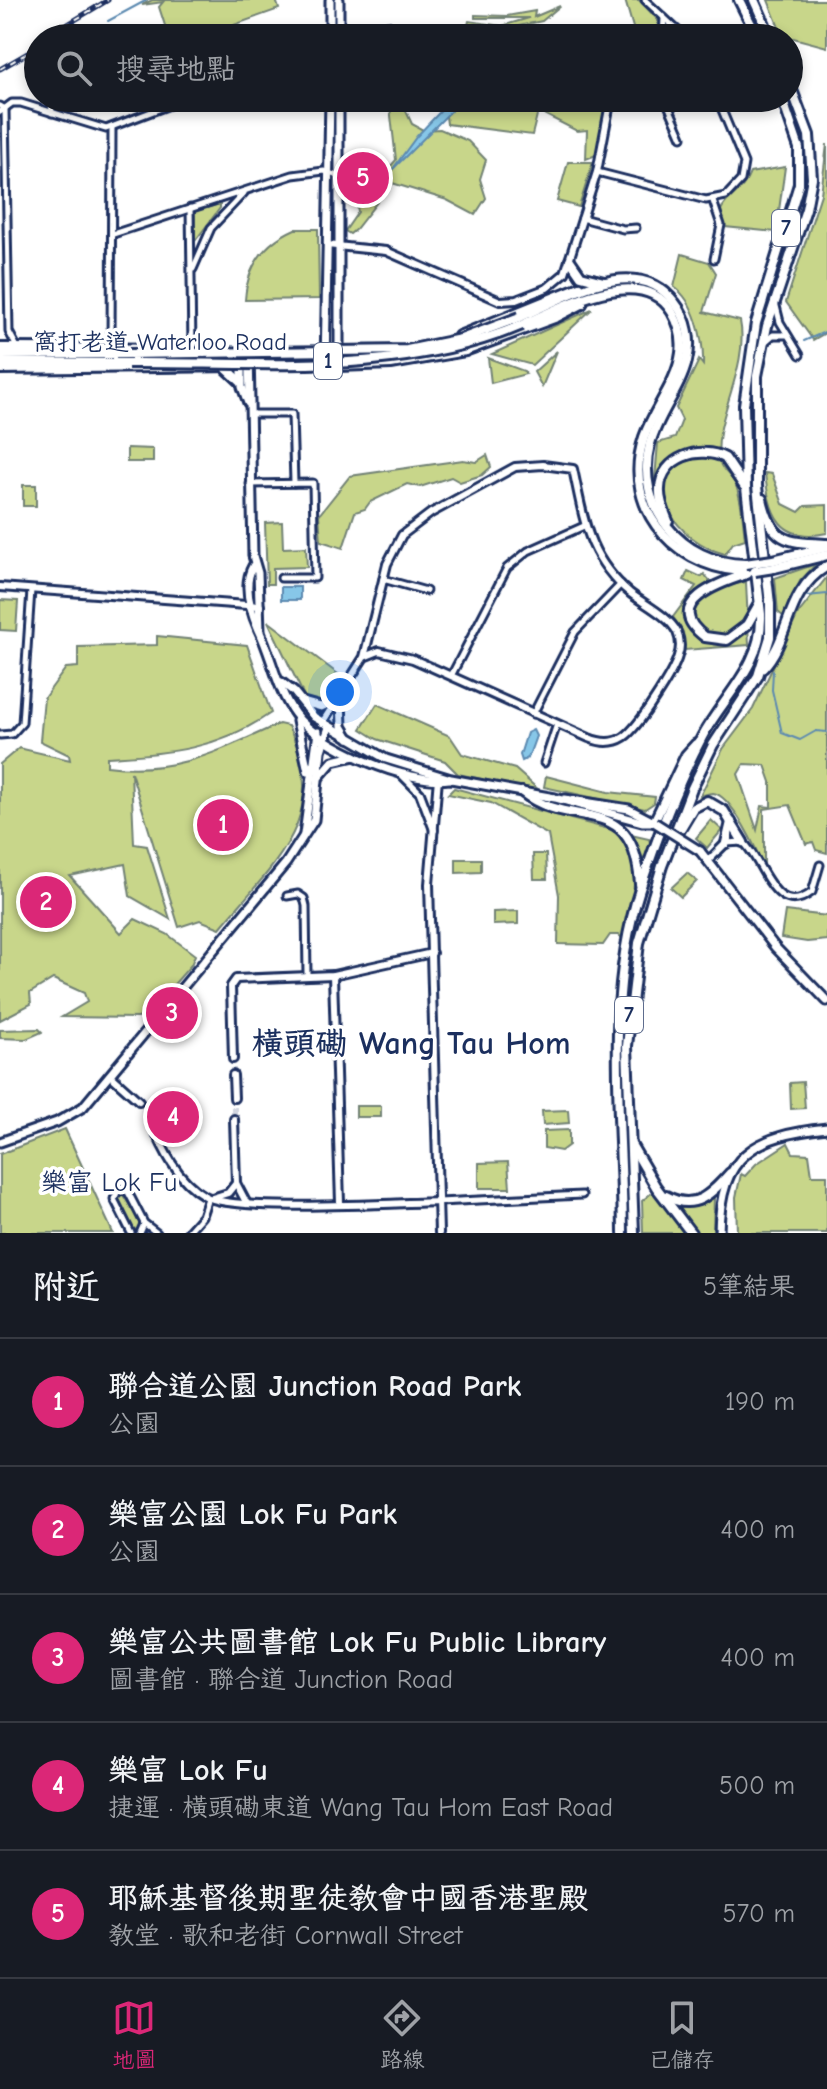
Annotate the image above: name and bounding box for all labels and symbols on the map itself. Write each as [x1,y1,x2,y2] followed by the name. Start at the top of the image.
[337,148,389,208] pin: 5
[772,210,800,246] road number: 7
[33,328,287,356] street label: 窩打老道 Waterloo Road
[314,343,342,379] road number: 1
[320,672,360,712] your location
[197,795,249,855] pin: 1
[20,872,72,932] pin: 2
[146,983,198,1043] pin: 3
[615,997,643,1033] road number: 7
[252,1025,570,1062] district label: 橫頭磡 Wang Tau Hom
[147,1087,199,1147] pin: 4
[41,1168,177,1198] district label: 樂富 Lok Fu

